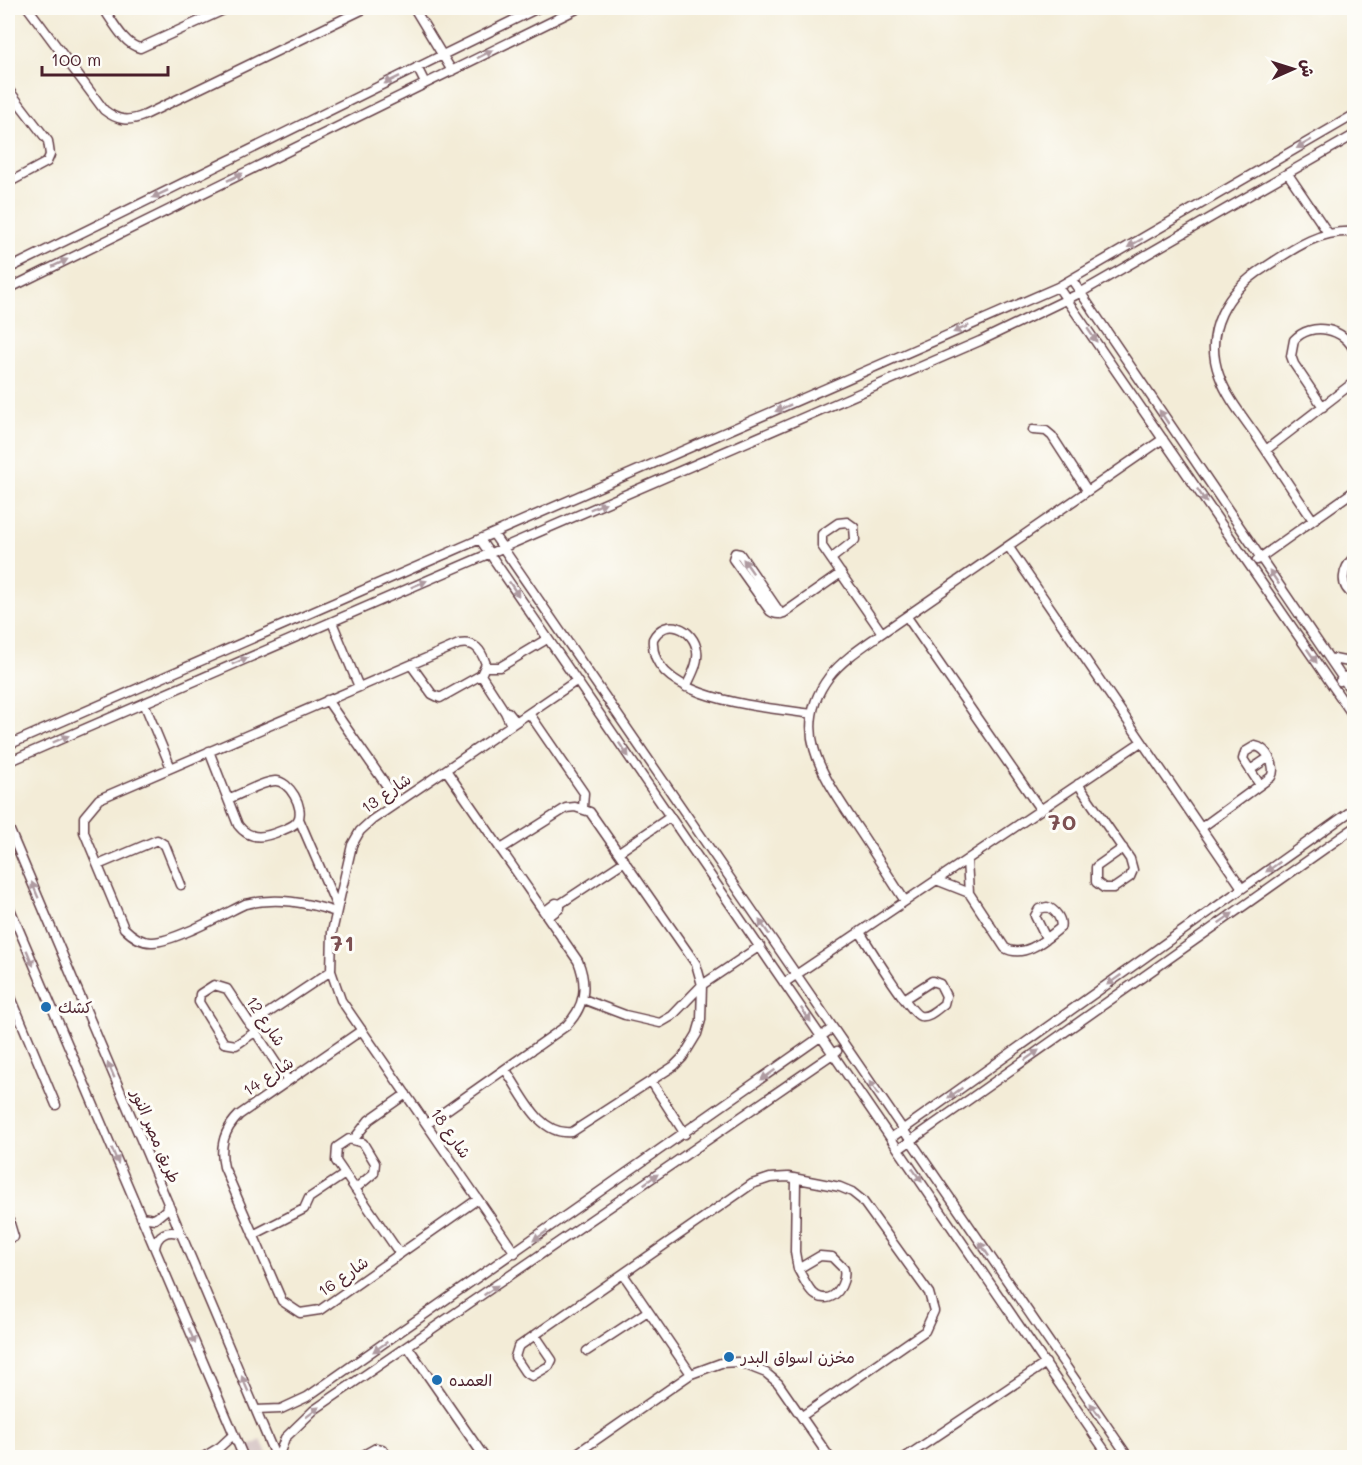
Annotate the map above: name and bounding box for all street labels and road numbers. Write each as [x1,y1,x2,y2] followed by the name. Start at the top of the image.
[357,768,416,819] street label: شارع 13
[240,992,291,1051] street label: شارع 12
[239,1051,298,1102] street label: شارع 14
[126,1084,186,1186] street label: طريق مصر النور
[425,1104,476,1163] street label: شارع 18
[314,1251,373,1302] street label: شارع 16

